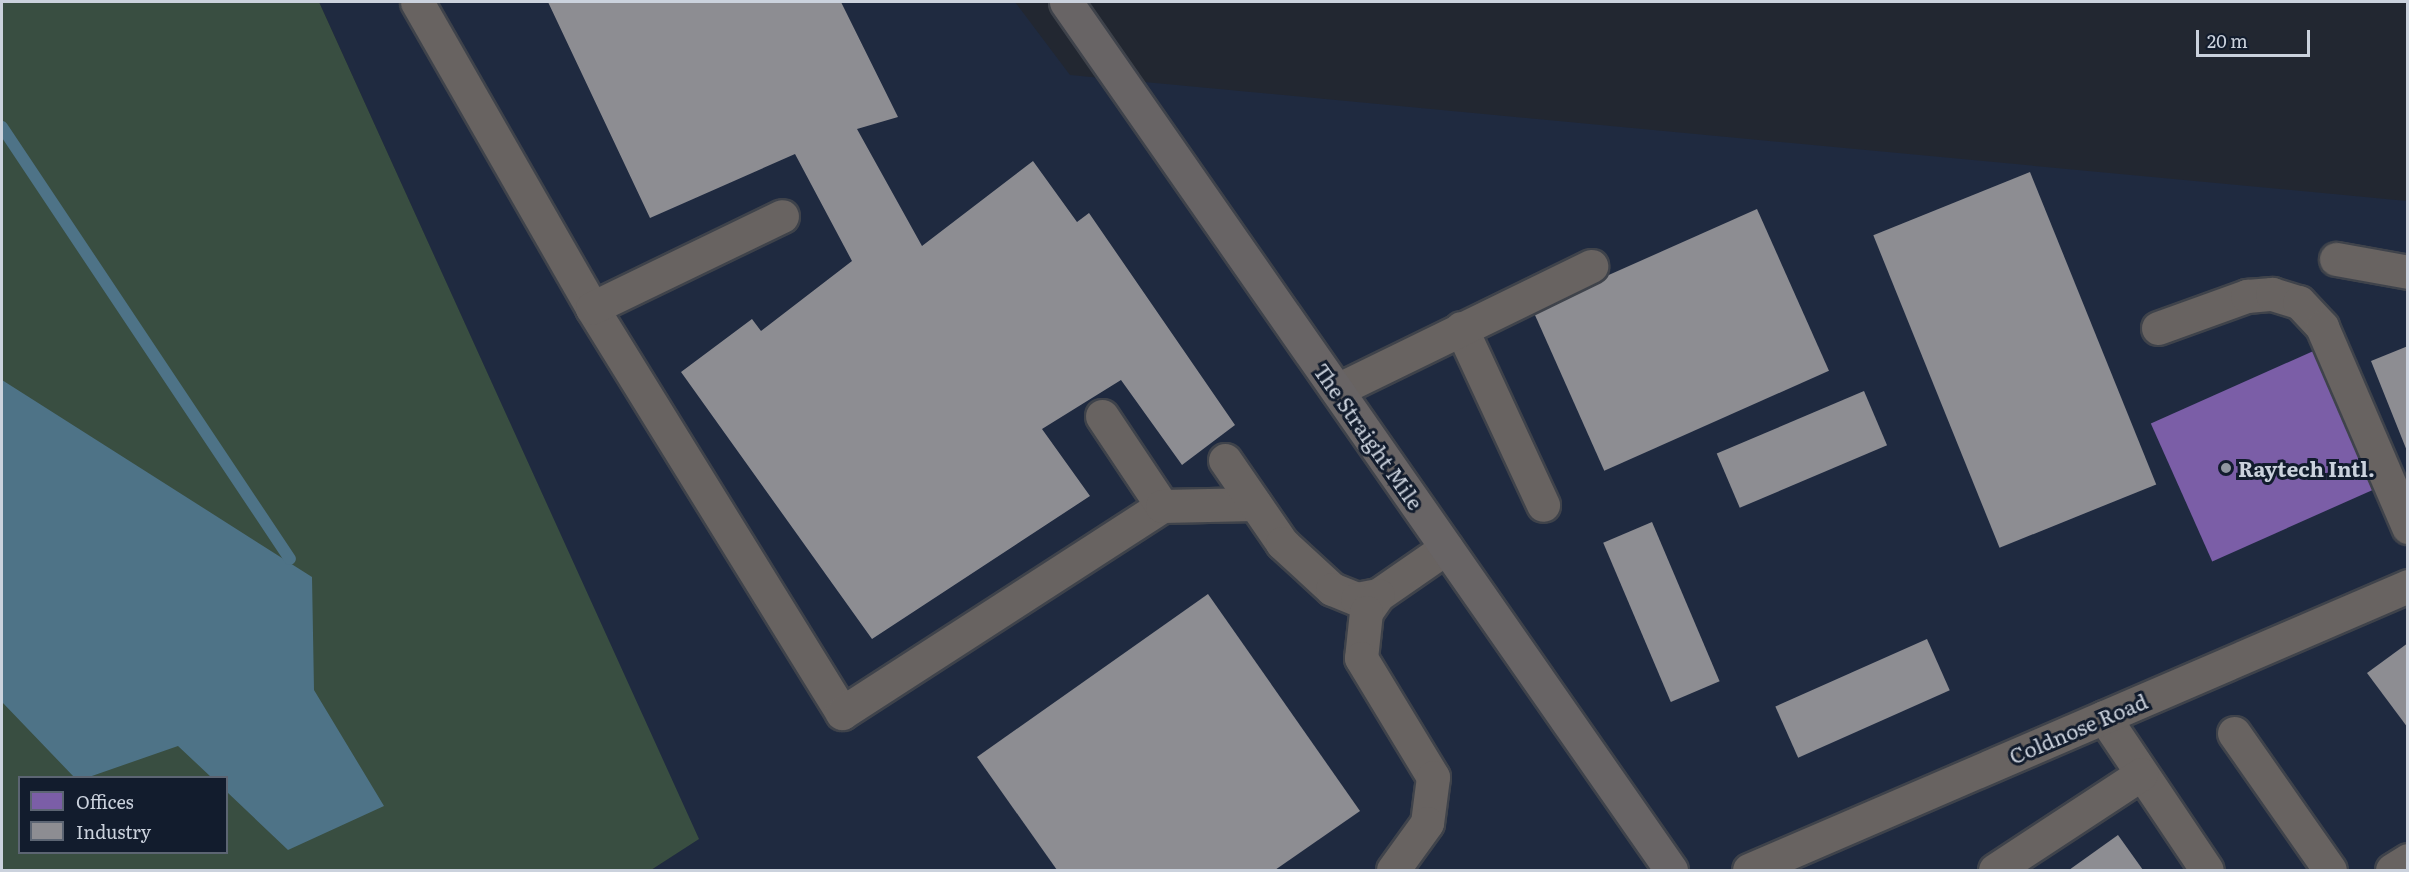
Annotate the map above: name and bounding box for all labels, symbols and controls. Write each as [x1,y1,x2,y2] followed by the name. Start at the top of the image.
[2199,18,2313,56] scale bar
[2207,27,2248,54] text: 20 m
[1309,358,1429,514] street label: The Straight Mile
[2238,455,2375,481] place label: Raytech Intl.
[2219,461,2233,475] marker: Raytech Intl.
[2005,688,2151,768] street label: Coldnose Road
[18,776,228,854] legend
[76,788,134,815] text: Offices
[76,818,151,845] text: Industry

